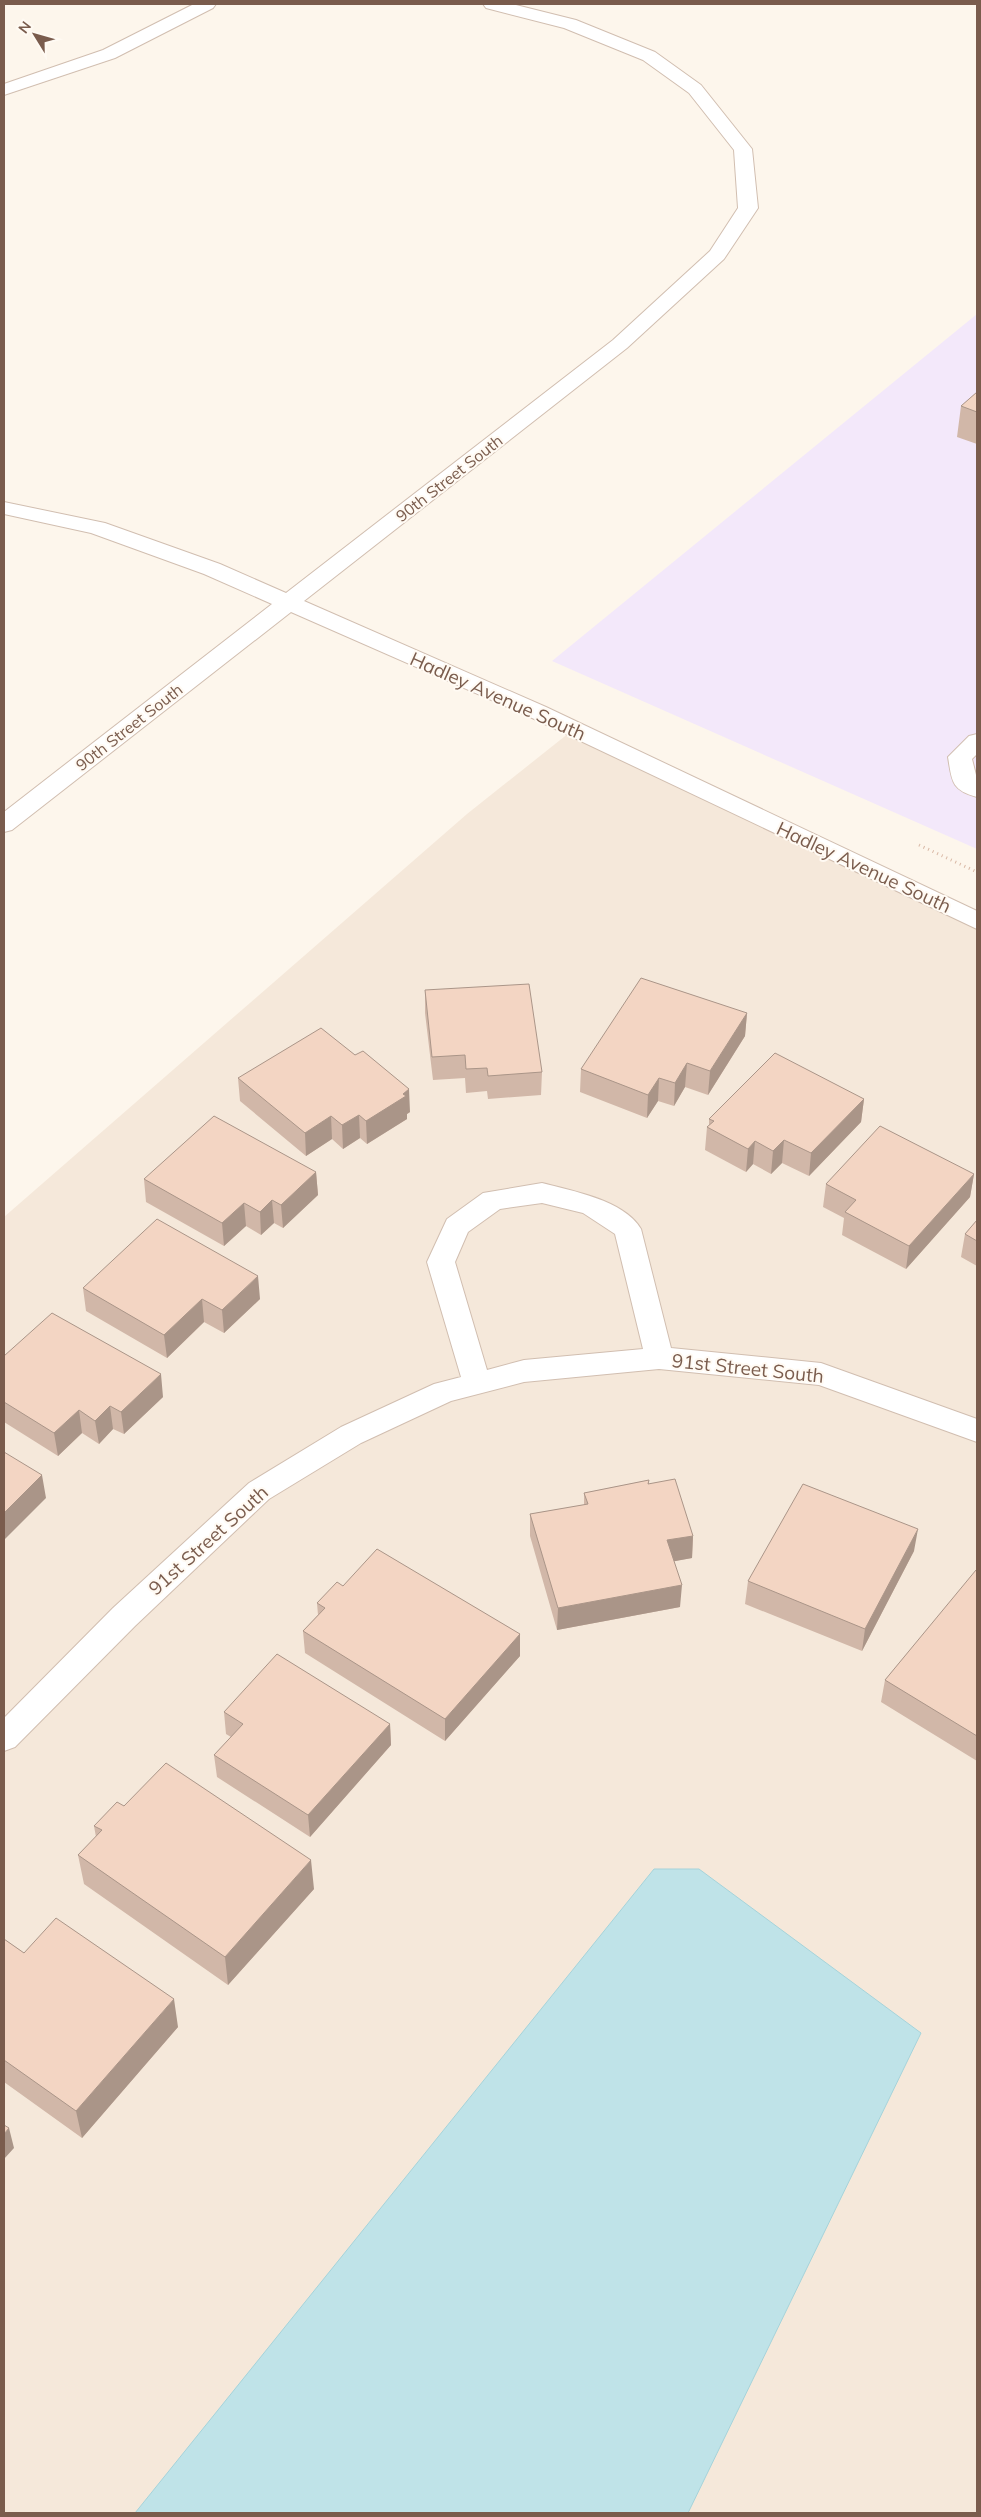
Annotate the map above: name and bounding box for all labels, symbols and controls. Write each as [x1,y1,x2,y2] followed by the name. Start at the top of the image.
[10,10,60,60] north arrow
[14,18,35,37] text: N
[392,430,506,526] street label: 90th Street South
[406,646,590,746] street label: Hadley Avenue South
[72,679,186,775] street label: 90th Street South
[773,816,955,918] street label: Hadley Avenue South
[671,1348,825,1388] street label: 91st Street South
[143,1480,273,1600] street label: 91st Street South

